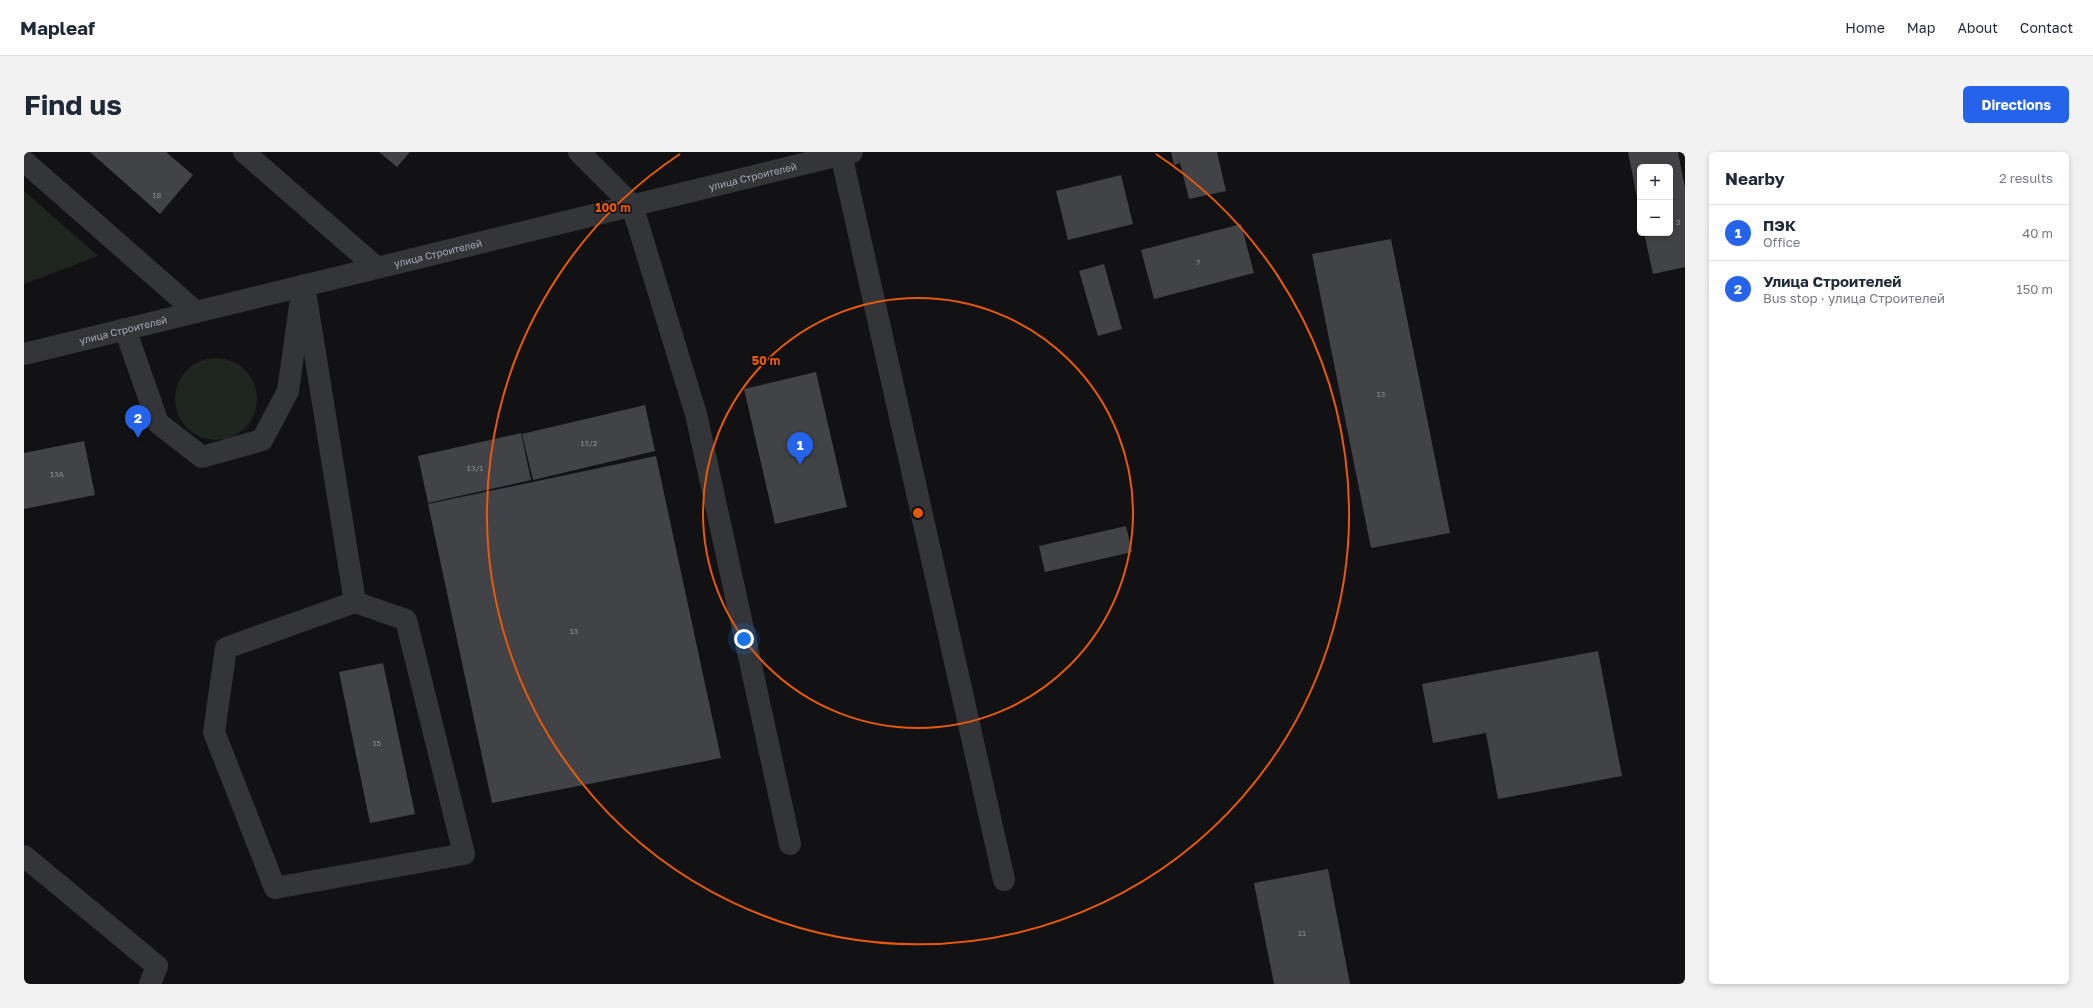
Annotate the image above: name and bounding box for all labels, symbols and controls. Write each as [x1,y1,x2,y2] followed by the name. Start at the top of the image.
[20,16,95,39] text: Mapleaf
[1845,19,1885,36] text: Home
[1907,19,1935,36] text: Map
[1957,19,1998,36] text: About
[2020,19,2073,36] text: Contact
[1963,86,2069,123] button: Directions
[24,88,122,121] text: Find us
[707,160,798,193] street label: улица Строителей
[1637,164,1673,236] map controls
[1637,164,1673,200] button: +
[1725,168,1785,189] text: Nearby
[1999,170,2053,186] text: 2 results
[153,190,161,200] house number: 18
[595,200,631,215] text: 100 m
[1637,200,1673,236] button: −
[1763,216,1796,234] text: ПЭК
[1676,217,1681,227] house number: 3
[1735,225,1741,241] text: 1
[2022,225,2053,241] text: 40 m
[1763,234,1800,250] text: Office
[393,237,483,270] street label: улица Строителей
[1196,257,1200,267] house number: 7
[1763,272,1902,290] text: Улица Строителей
[1734,281,1742,297] text: 2
[2016,281,2053,297] text: 150 m
[1763,290,1945,306] text: Bus stop · улица Строителей
[78,313,168,346] street label: улица Строителей
[752,353,780,368] text: 50 m
[1377,389,1386,399] house number: 13
[125,405,151,438] pin: 2
[787,432,813,465] pin: 1
[580,438,598,448] house number: 13/2
[467,463,483,473] house number: 13/1
[50,469,65,479] house number: 13А
[911,506,925,520] centre of rings
[570,626,579,636] house number: 13
[734,629,754,649] your location
[373,738,382,748] house number: 15
[1298,928,1306,938] house number: 11

